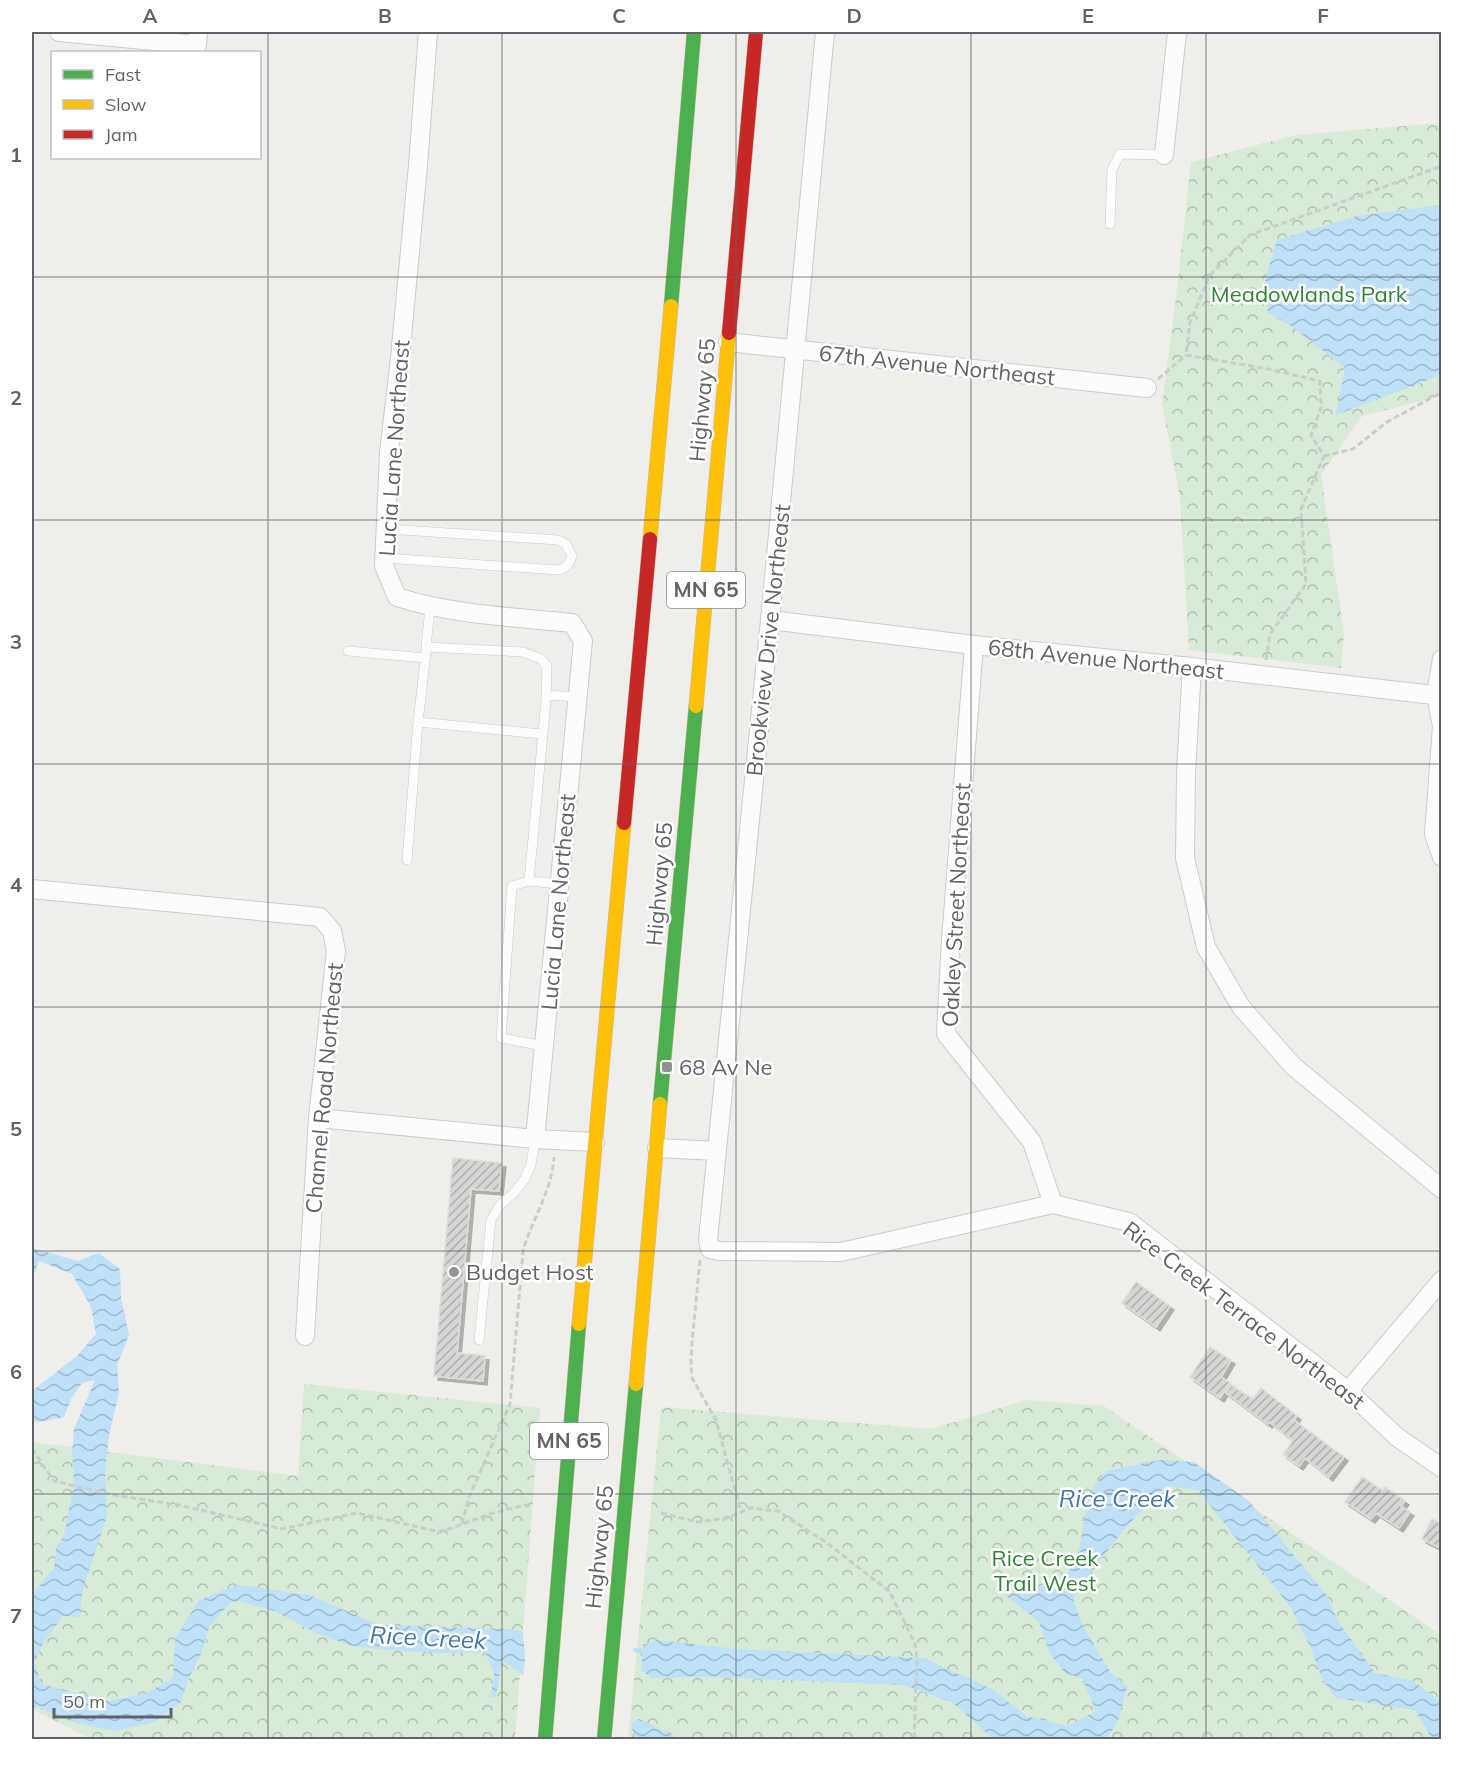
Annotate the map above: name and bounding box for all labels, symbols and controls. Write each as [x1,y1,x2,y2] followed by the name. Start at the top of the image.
[143,3,158,28] text: A
[378,3,392,28] text: B
[612,3,626,28] text: C
[846,3,862,28] text: D
[1082,3,1094,28] text: E
[1317,3,1329,28] text: F
[51,51,261,159] legend
[105,63,141,86] text: Fast
[105,93,147,116] text: Slow
[105,123,138,146] text: Jam
[10,142,22,167] text: 1
[1211,280,1408,308] park label: Meadowlands Park
[683,337,721,463] street label: Highway 65
[372,338,416,557] street label: Lucia Lane Northeast
[818,339,1057,391] street label: 67th Avenue Northeast
[10,385,22,410] text: 2
[740,502,796,777] street label: Brookview Drive Northeast
[667,572,745,608] road number: MN 65
[10,629,22,654] text: 3
[987,633,1226,685] street label: 68th Avenue Northeast
[936,782,976,1028] street label: Oakley Street Northeast
[535,792,581,1011] street label: Lucia Lane Northeast
[640,821,678,947] street label: Highway 65
[10,872,22,897] text: 4
[299,961,349,1214] street label: Channel Road Northeast
[679,1053,773,1081] place label: 68 Av Ne
[660,1060,674,1074] marker: 68 Av Ne
[10,1116,22,1141] text: 5
[1118,1215,1371,1415] street label: Rice Creek Terrace Northeast
[466,1258,594,1286] place label: Budget Host
[447,1265,461,1279] marker: Budget Host
[10,1359,22,1384] text: 6
[530,1423,608,1459] road number: MN 65
[1059,1483,1176,1513] water label: Rice Creek
[579,1484,619,1610] street label: Highway 65
[992,1544,1099,1597] park label: Rice Creek Trail West
[10,1603,22,1628] text: 7
[369,1619,488,1655] water label: Rice Creek
[54,1681,171,1719] scale bar
[63,1690,105,1713] text: 50 m

